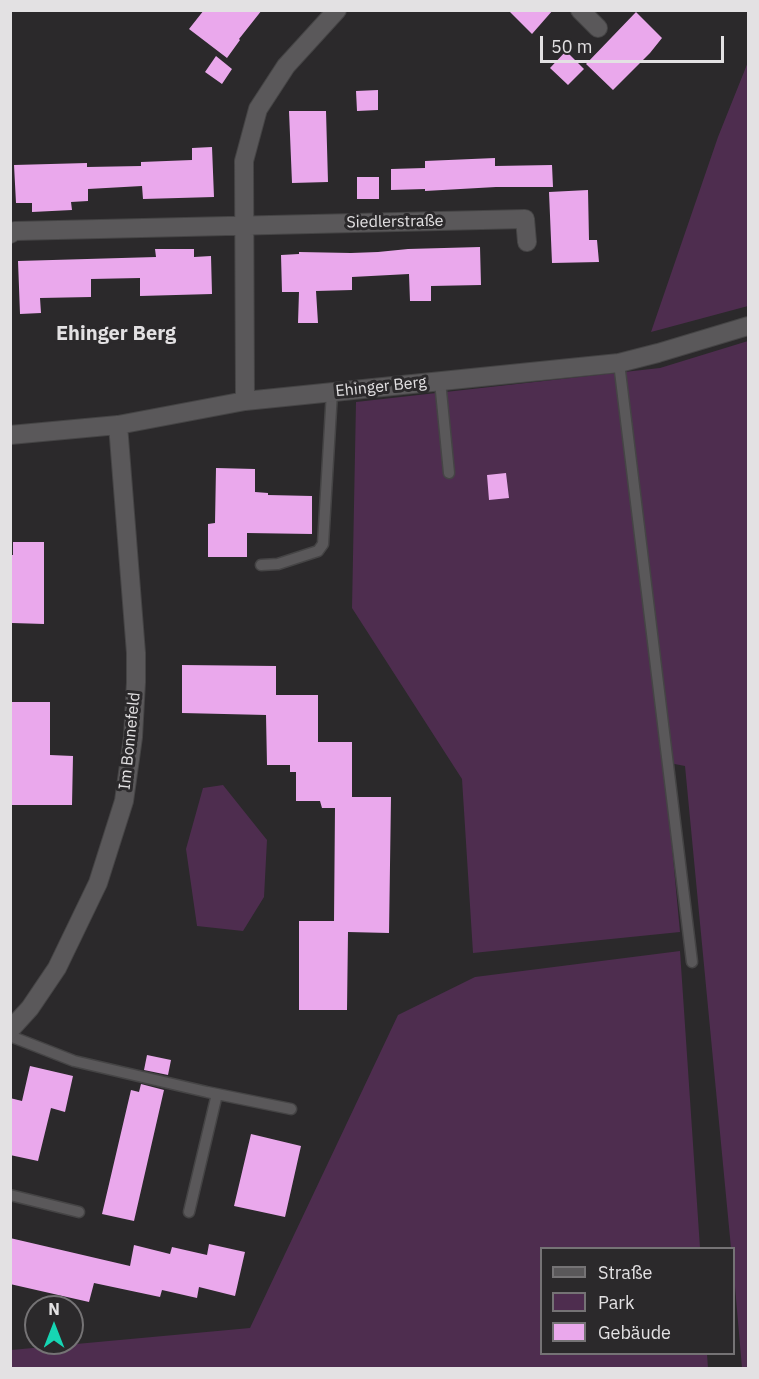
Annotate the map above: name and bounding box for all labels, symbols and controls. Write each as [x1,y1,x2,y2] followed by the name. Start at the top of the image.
[543,24,728,62] scale bar
[551,35,593,58] text: 50 m
[346,212,444,232] street label: Siedlerstraße
[56,322,176,346] district label: Ehinger Berg
[335,373,427,401] street label: Ehinger Berg
[115,691,145,791] street label: Im Bonnefeld
[540,1247,735,1355] legend
[598,1261,652,1284] text: Straße
[598,1291,634,1314] text: Park
[24,1295,84,1355] north arrow
[48,1299,60,1319] text: N
[598,1321,671,1344] text: Gebäude

